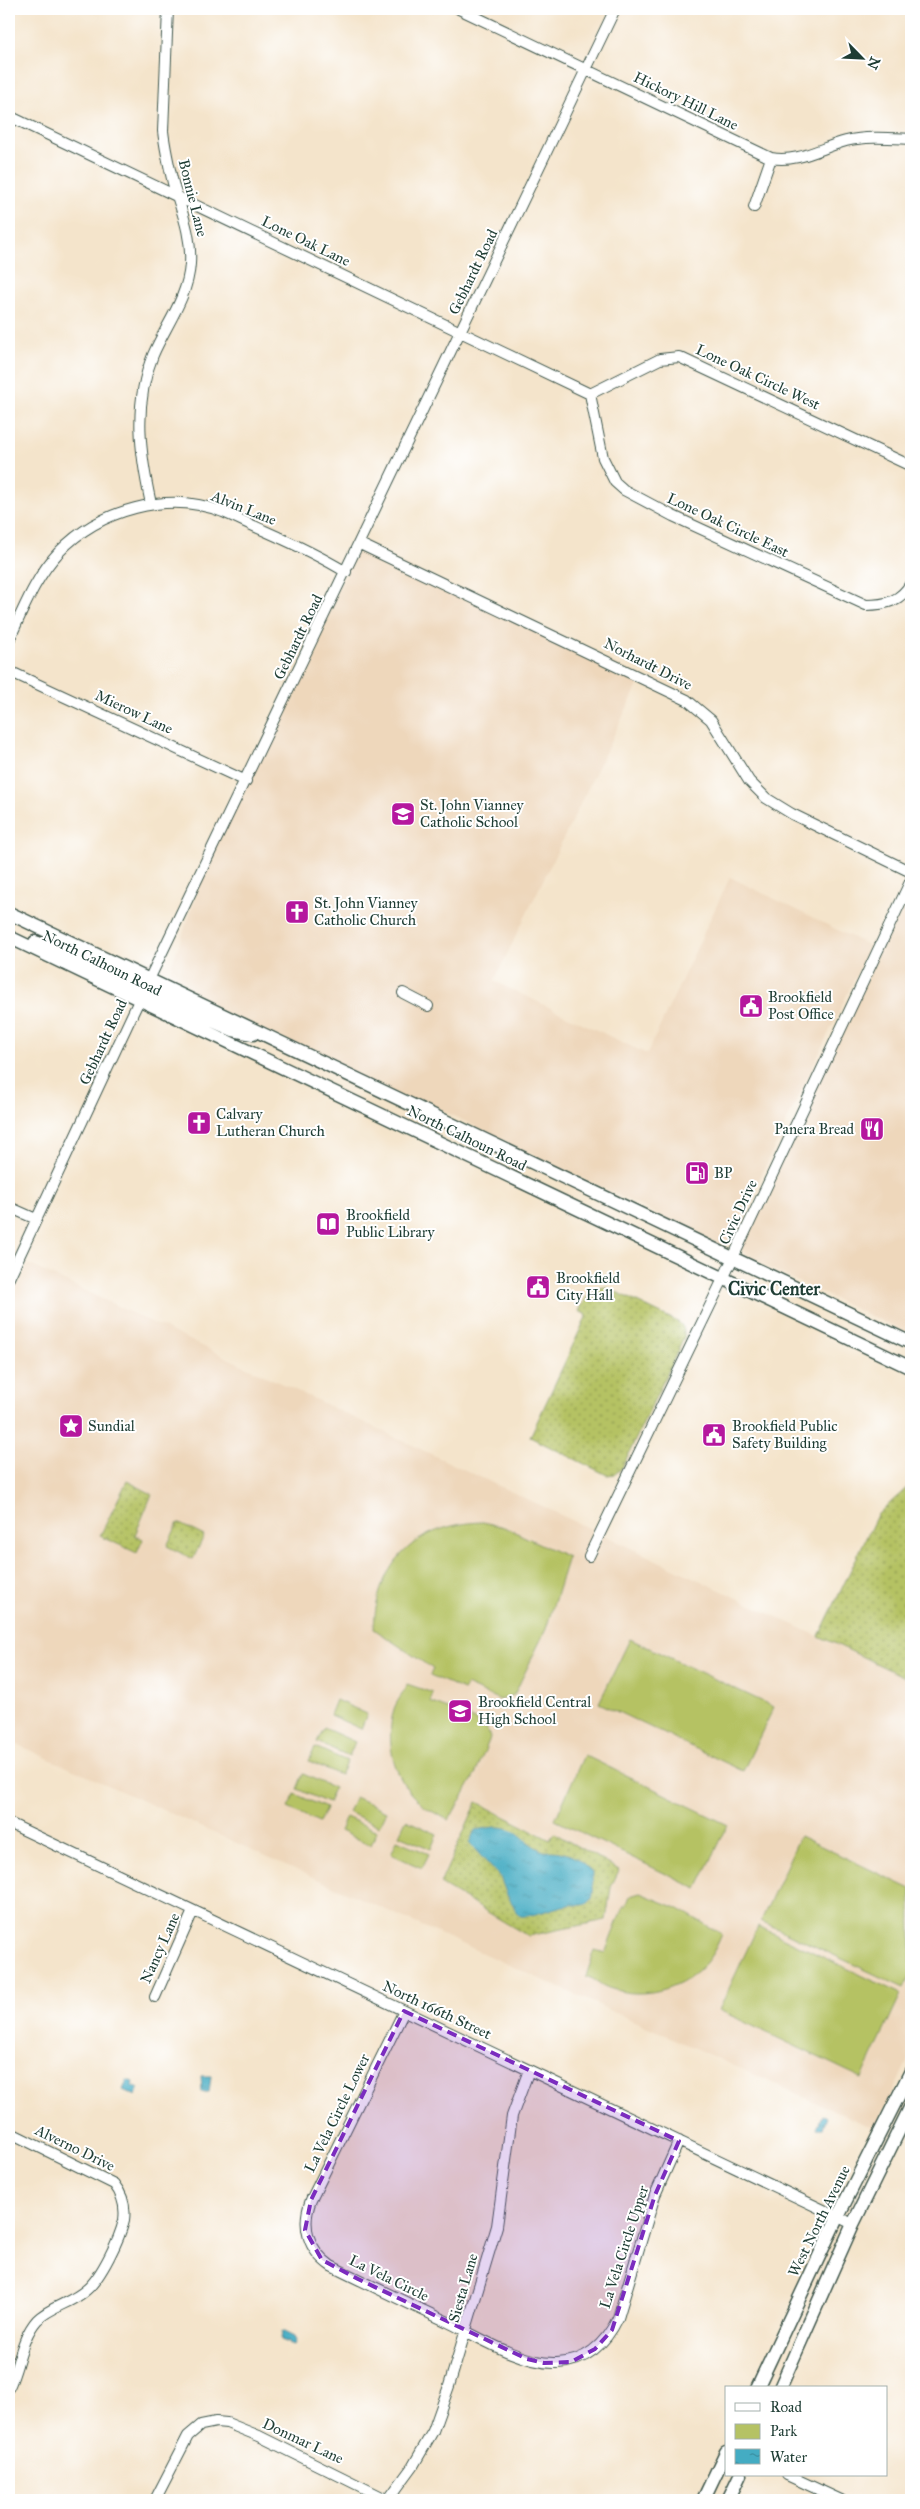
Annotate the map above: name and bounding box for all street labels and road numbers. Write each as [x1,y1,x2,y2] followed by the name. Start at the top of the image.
[631,68,741,134] street label: Hickory Hill Lane
[175,157,211,239] street label: Bonnie Lane
[259,212,353,270] street label: Lone Oak Lane
[445,226,502,318] street label: Gebhardt Road
[693,340,823,414] street label: Lone Oak Circle West
[208,486,279,529] street label: Alvin Lane
[664,489,792,561] street label: Lone Oak Circle East
[270,591,327,683] street label: Gebhardt Road
[601,634,695,694] street label: Norhardt Drive
[92,686,176,738] street label: Mierow Lane
[39,926,165,1000] street label: North Calhoun Road
[75,996,131,1088] street label: Gebhardt Road
[404,1101,530,1175] street label: North Calhoun Road
[715,1177,761,1247] street label: Civic Drive
[136,1910,184,1986] street label: Nancy Lane
[380,1977,495,2043] street label: North 166th Street
[300,2050,374,2175] street label: La Vela Circle Lower
[31,2120,118,2175] street label: Alverno Drive
[784,2162,854,2280] street label: West North Avenue
[596,2183,652,2311] street label: La Vela Circle Upper
[346,2251,432,2305] street label: La Vela Circle
[445,2251,481,2325] street label: Siesta Lane
[260,2414,346,2468] street label: Donmar Lane

